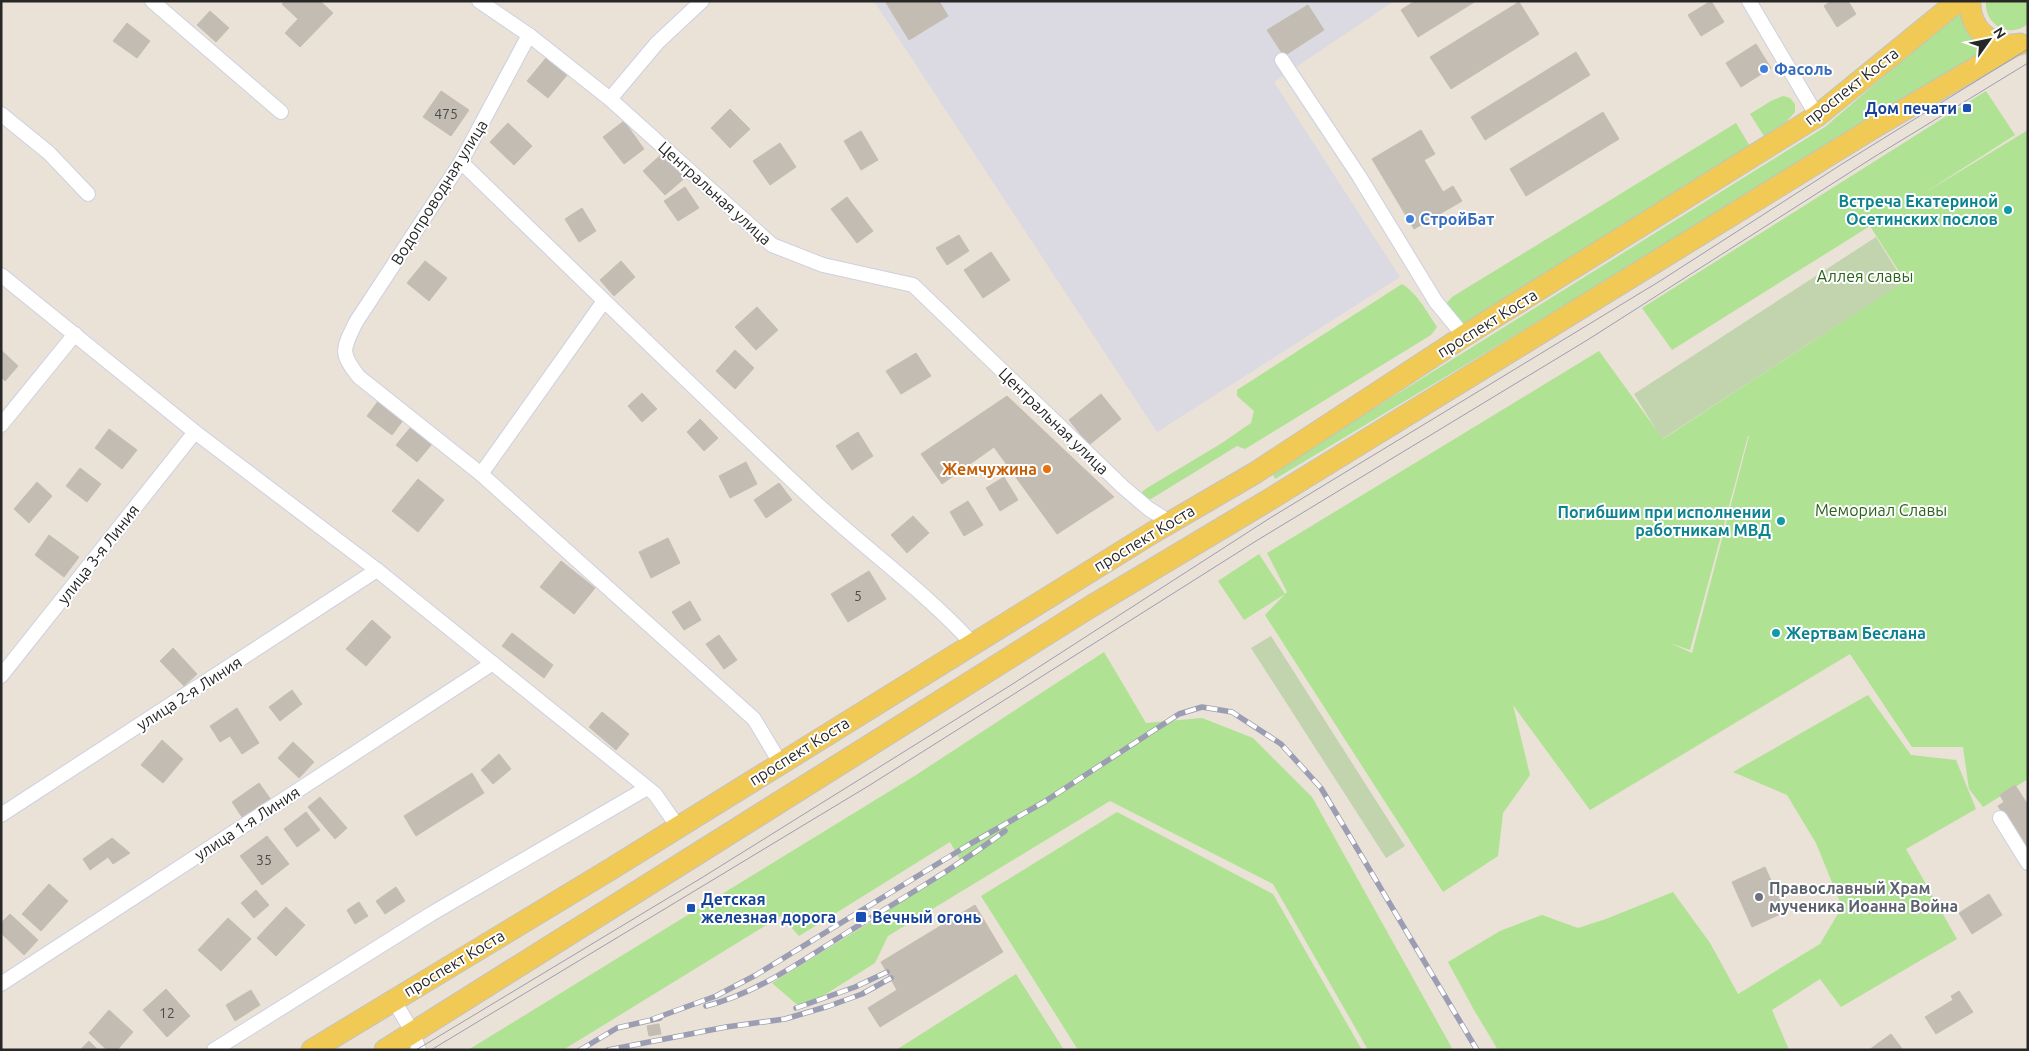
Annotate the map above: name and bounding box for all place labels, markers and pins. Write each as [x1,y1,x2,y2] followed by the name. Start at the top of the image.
[1774,60,1833,78] place label: Фасоль
[1758,63,1770,75] marker: Фасоль
[1865,99,1957,117] place label: Дом печати
[1961,102,1973,114] marker: Дом печати
[1838,192,1998,228] place label: Встреча Екатериной Осетинских послов
[2002,204,2014,216] marker: Встреча Екатериной Осетинских послов
[1420,210,1494,228] place label: СтройБат
[1404,213,1416,225] marker: СтройБат
[942,460,1037,478] place label: Жемчужина
[1041,463,1053,475] marker: Жемчужина
[1557,503,1771,539] place label: Погибшим при исполнении работникам МВД
[1775,515,1787,527] marker: Погибшим при исполнении работникам МВД
[1786,624,1926,642] place label: Жертвам Беслана
[1770,627,1782,639] marker: Жертвам Беслана
[1769,879,1958,915] place label: Православный Храм мученика Иоанна Война
[701,890,836,926] place label: Детская железная дорога
[1753,891,1765,903] marker: Православный Храм мученика Иоанна Война
[685,902,697,914] marker: Детская железная дорога
[872,908,981,926] place label: Вечный огонь
[854,910,868,924] marker: Вечный огонь

